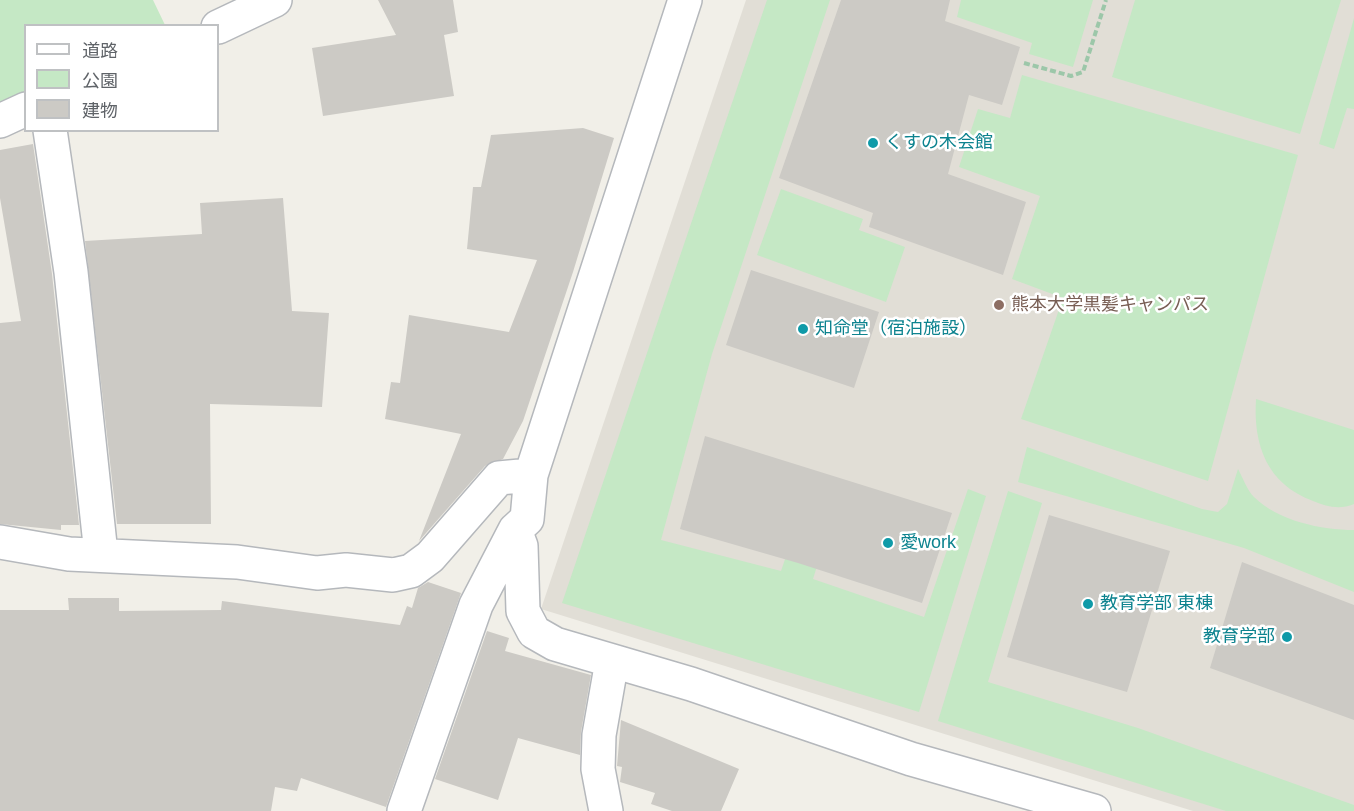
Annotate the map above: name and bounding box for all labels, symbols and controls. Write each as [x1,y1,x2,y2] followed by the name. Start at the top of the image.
[24,24,219,132] legend
[82,41,118,61] text: 道路
[82,71,118,91] text: 公園
[82,101,118,121] text: 建物
[885,132,993,154] place label: くすの木会館
[866,136,880,150] marker: くすの木会館
[1011,294,1209,316] place label: 熊本大学黒髪キャンパス
[992,298,1006,312] marker: 熊本大学黒髪キャンパス
[815,318,977,340] place label: 知命堂（宿泊施設）
[796,322,810,336] marker: 知命堂（宿泊施設）
[900,532,956,554] place label: 愛work
[881,536,895,550] marker: 愛work
[1100,593,1213,615] place label: 教育学部 東棟
[1081,597,1095,611] marker: 教育学部 東棟
[1203,626,1275,648] place label: 教育学部
[1280,630,1294,644] marker: 教育学部

